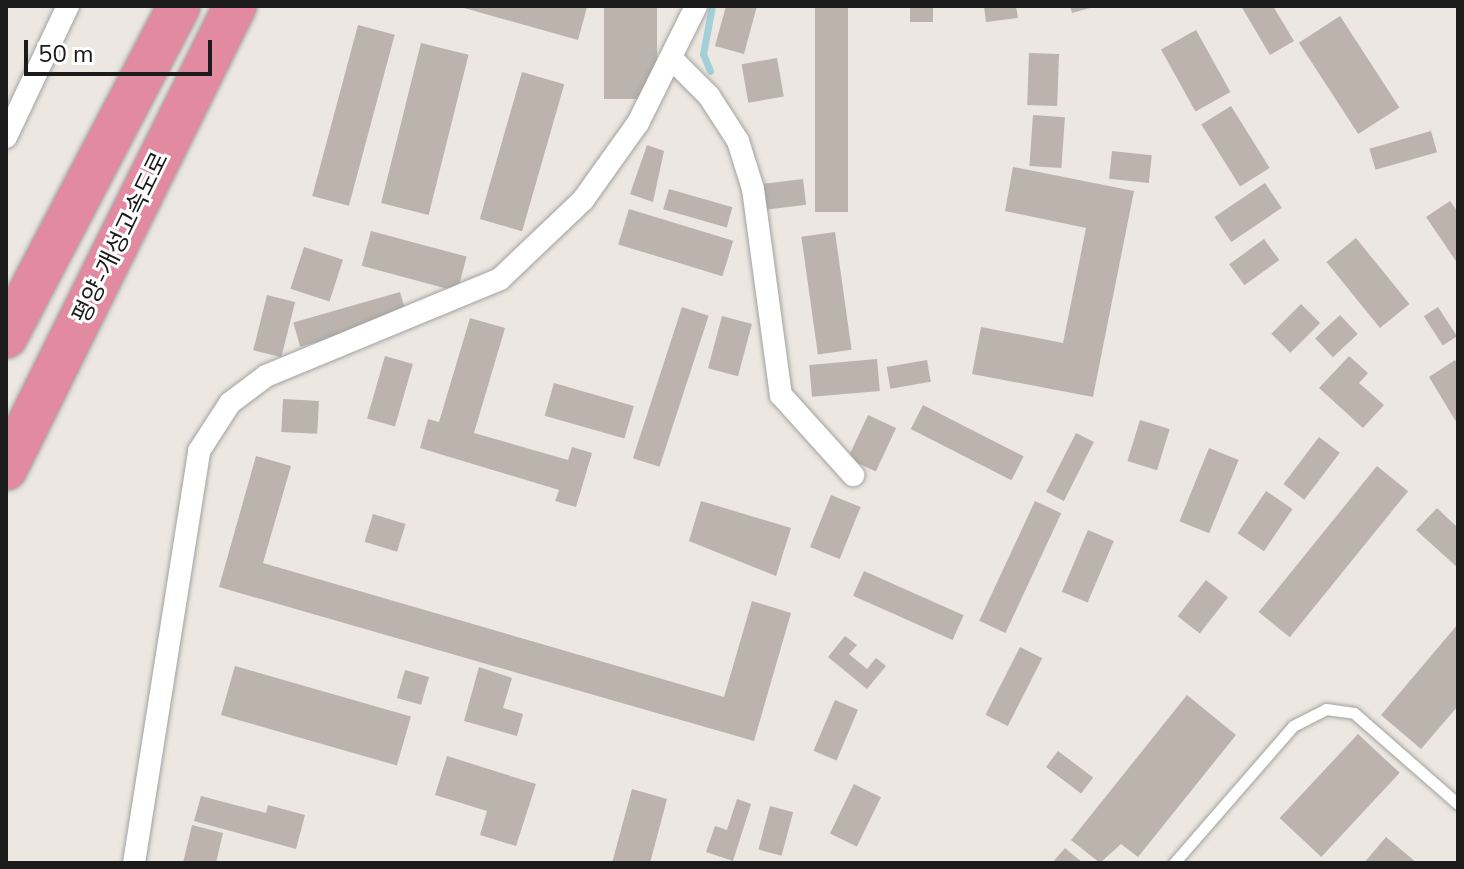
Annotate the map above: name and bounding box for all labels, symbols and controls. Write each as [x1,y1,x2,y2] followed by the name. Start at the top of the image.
[28,24,216,74] scale bar
[38,38,94,70] text: 50 m
[67,148,175,328] street label: 평양-개성고속도로

